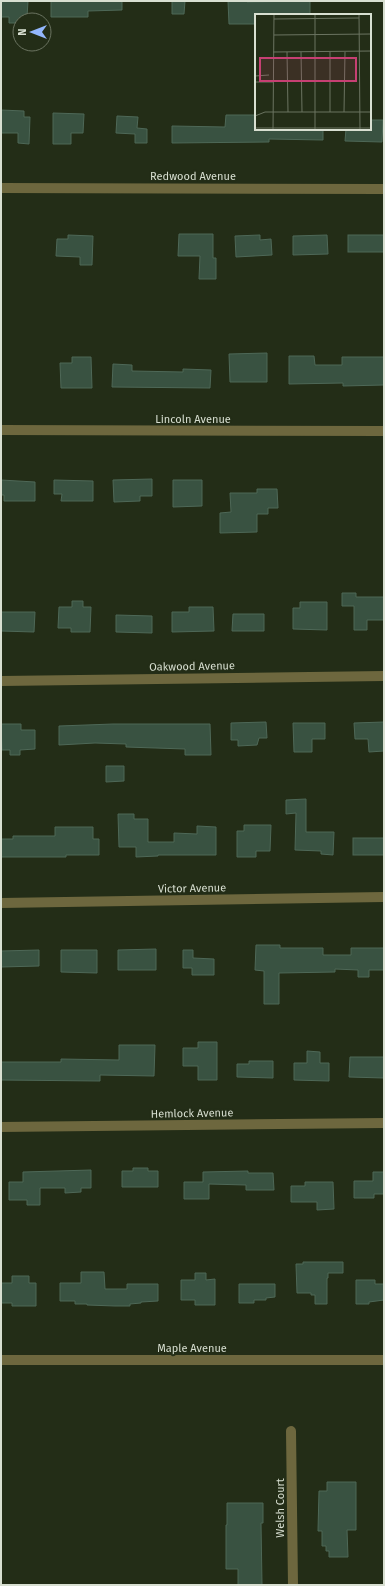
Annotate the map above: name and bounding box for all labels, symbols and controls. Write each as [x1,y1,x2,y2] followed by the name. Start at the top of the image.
[12,12,52,52] north arrow
[255,14,371,130] inset map
[16,28,29,36] text: N
[150,170,236,183] street label: Redwood Avenue
[155,413,231,426] street label: Lincoln Avenue
[149,659,235,674] street label: Oakwood Avenue
[158,881,226,896] street label: Victor Avenue
[150,1106,234,1121] street label: Hemlock Avenue
[157,1342,227,1355] street label: Maple Avenue
[274,1478,287,1538] street label: Welsh Court

